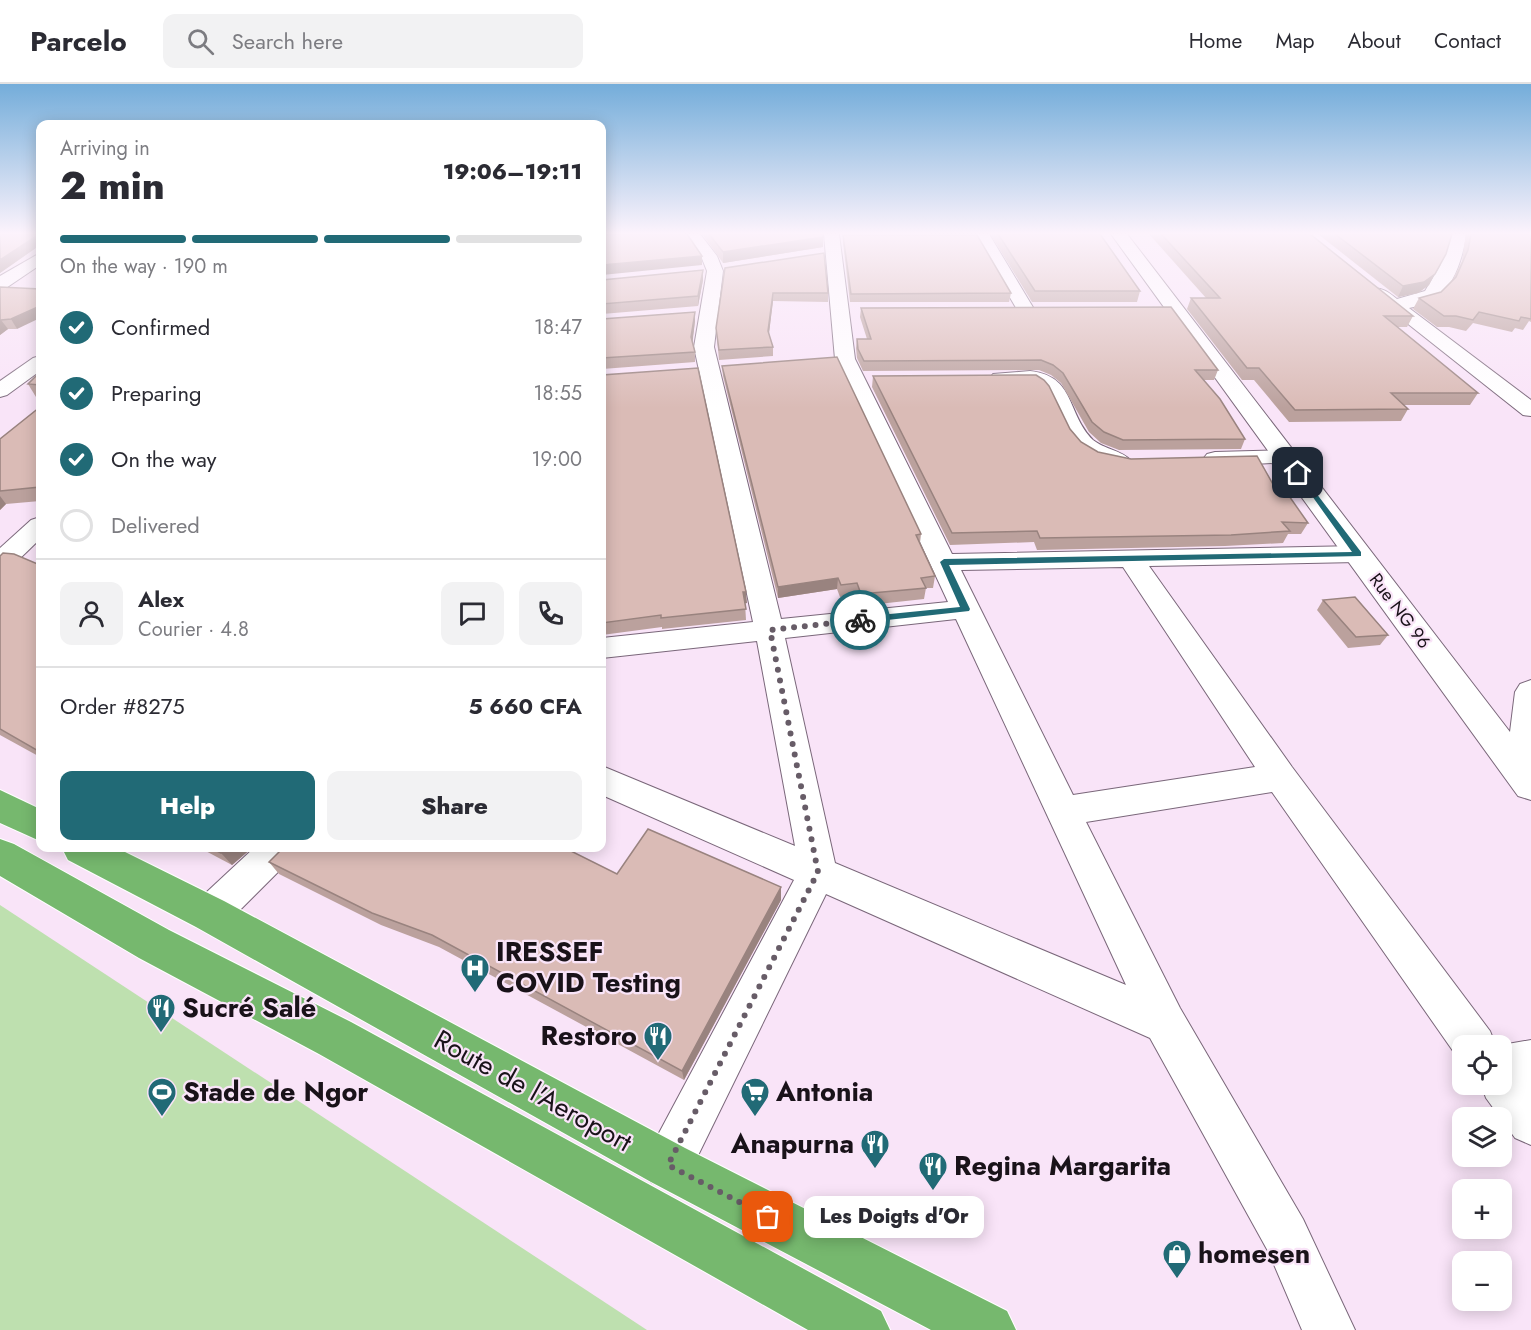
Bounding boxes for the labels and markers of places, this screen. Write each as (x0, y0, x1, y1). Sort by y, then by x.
pin (1272, 447, 1323, 498)
place label: IRESSEF COVID Testing (496, 932, 681, 1002)
hospital icon: IRESSEF COVID Testing (459, 952, 491, 994)
place label: Sucré Salé (182, 988, 316, 1027)
restaurant icon: Sucré Salé (145, 992, 177, 1034)
place label: Restoro (541, 1016, 637, 1055)
restaurant icon: Restoro (642, 1020, 674, 1062)
place label: Stade de Ngor (183, 1072, 368, 1111)
place label: Antonia (775, 1072, 873, 1111)
sports icon: Stade de Ngor (146, 1076, 178, 1118)
supermarket icon: Antonia (739, 1076, 771, 1118)
place label: Anapurna (730, 1124, 854, 1163)
restaurant icon: Anapurna (859, 1128, 891, 1170)
place label: Regina Margarita (954, 1146, 1171, 1185)
restaurant icon: Regina Margarita (917, 1150, 949, 1192)
pin (742, 1191, 793, 1242)
callout: Les Doigts d'Or (804, 1196, 984, 1238)
place label: homesen (1198, 1234, 1310, 1273)
shop icon: homesen (1161, 1238, 1193, 1280)

